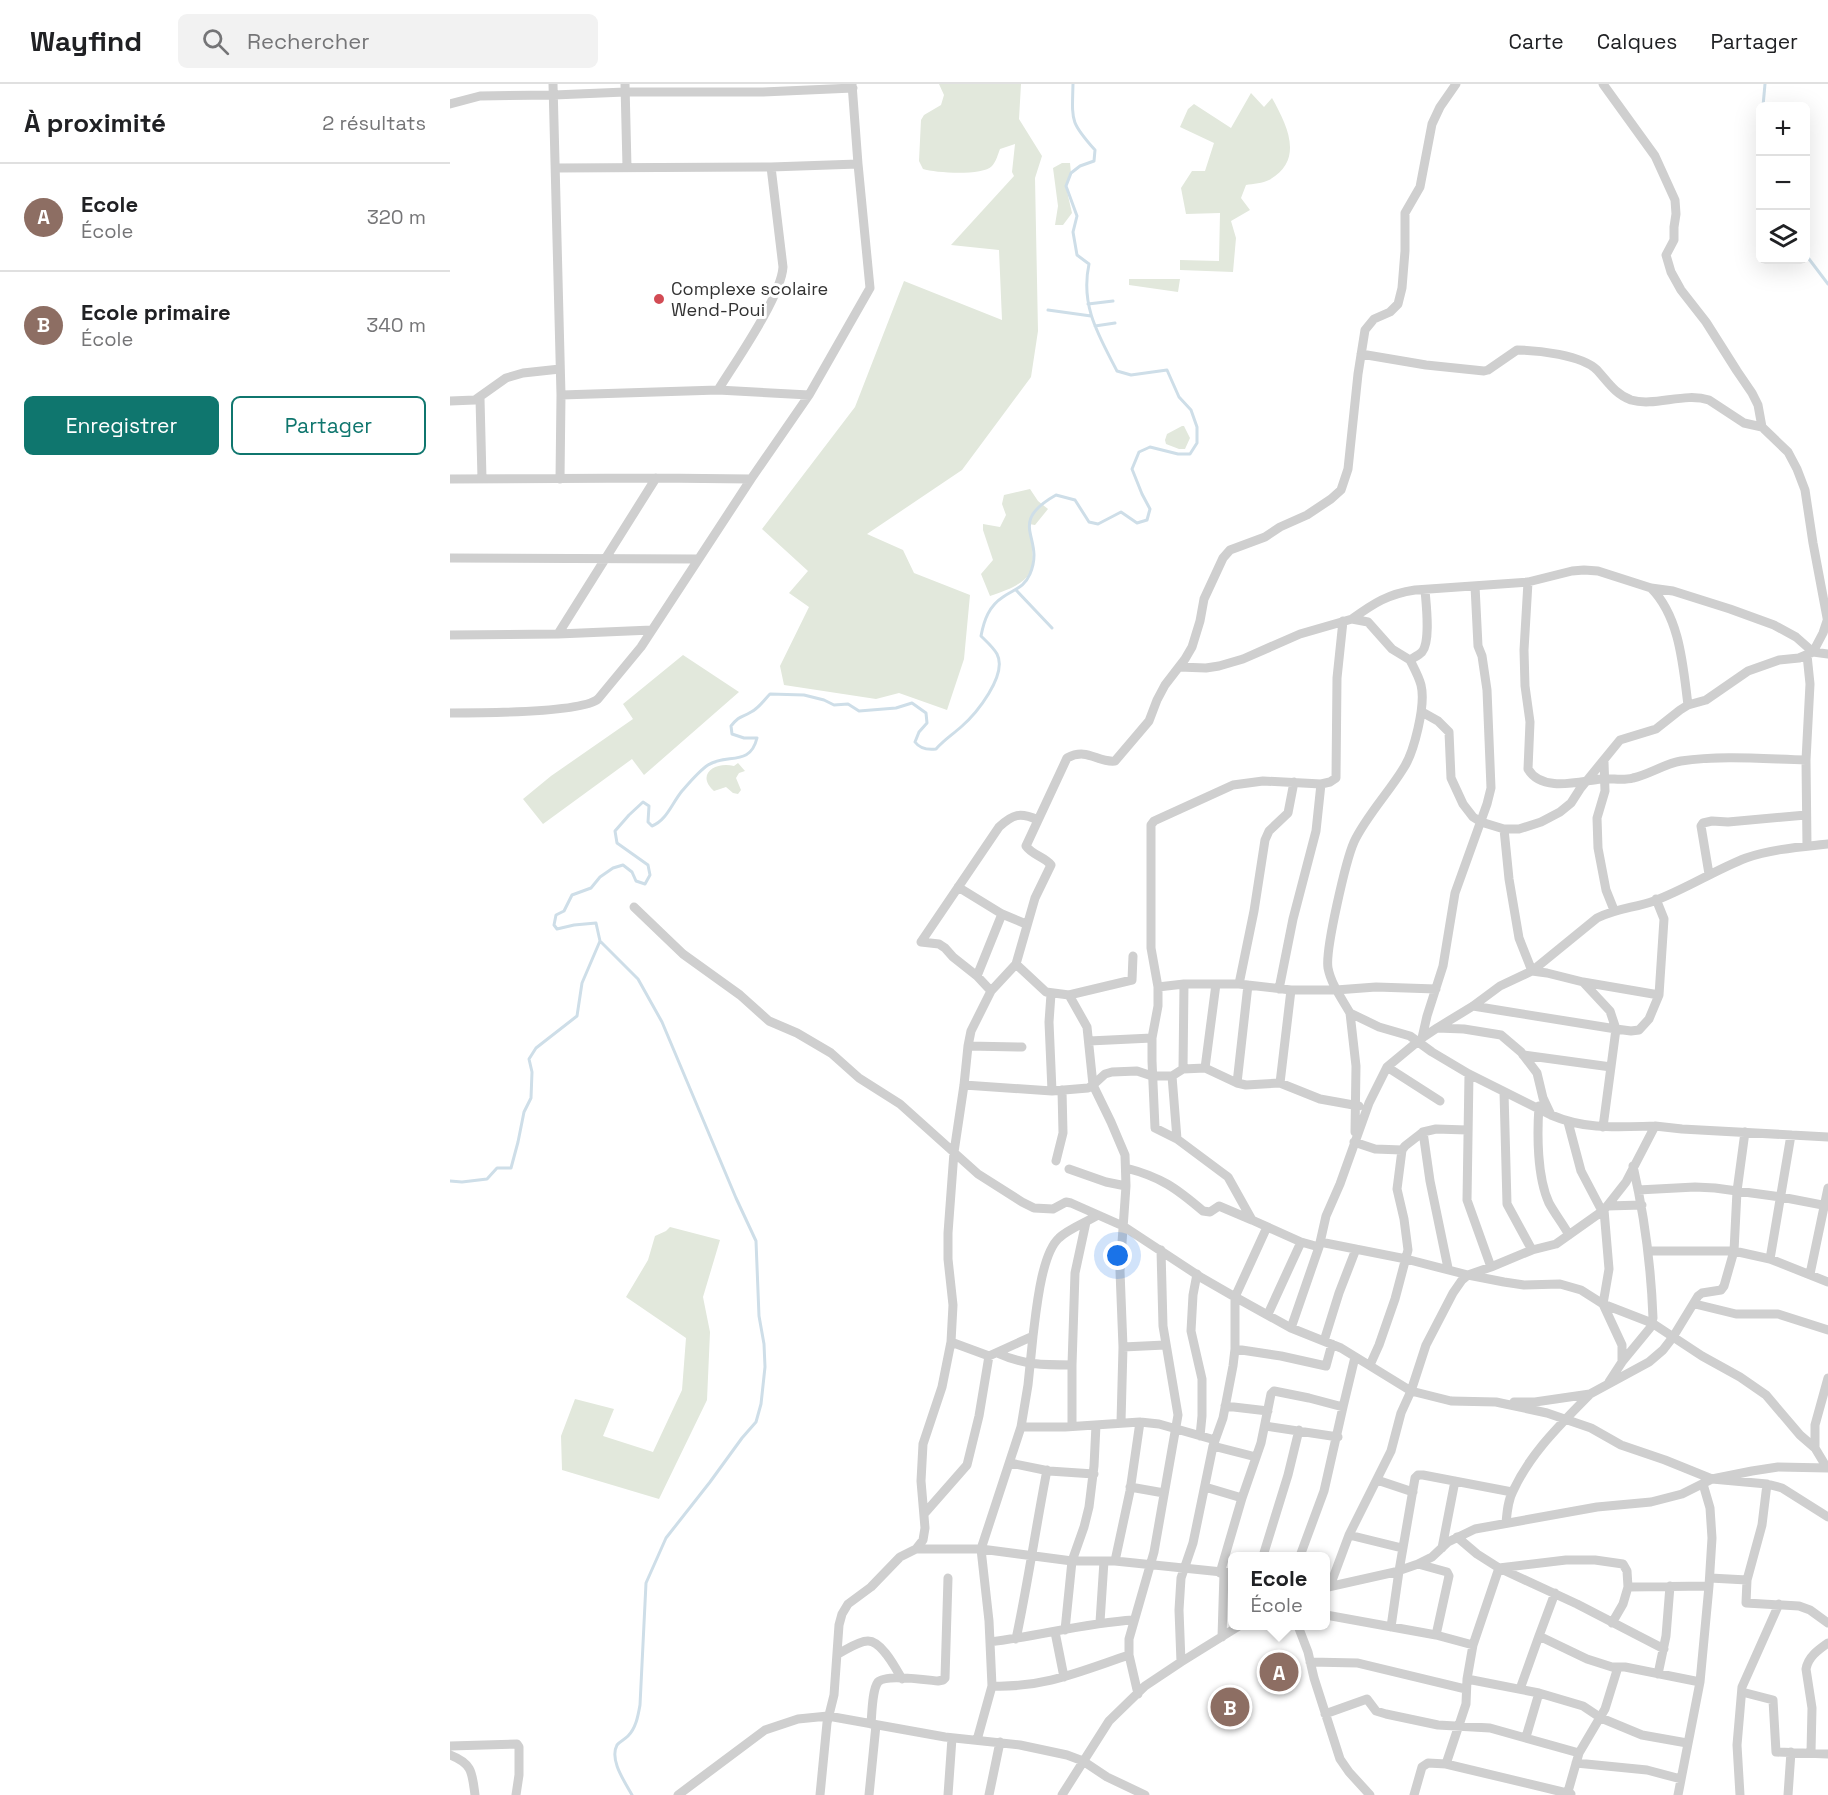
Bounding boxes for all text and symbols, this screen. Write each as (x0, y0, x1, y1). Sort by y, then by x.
search box (178, 14, 598, 68)
text: Wayfind (30, 23, 142, 59)
icon: search (199, 25, 232, 58)
text: Rechercher (247, 27, 369, 55)
text: Carte (1509, 28, 1564, 55)
text: Calques (1597, 28, 1677, 55)
text: Partager (1710, 28, 1798, 55)
map controls (1756, 102, 1810, 264)
button: + (1756, 102, 1810, 156)
text: À proximité (24, 106, 166, 140)
text: 2 résultats (322, 110, 426, 136)
button: − (1756, 156, 1810, 210)
text: Ecole (81, 190, 138, 218)
text: A (37, 204, 50, 230)
text: 320 m (367, 204, 426, 230)
button: layers (1756, 210, 1810, 264)
text: École (81, 218, 133, 244)
place label: Complexe scolaire Wend-Poui (671, 277, 828, 321)
marker: Complexe scolaire Wend-Poui (652, 292, 666, 306)
text: Ecole primaire (81, 298, 231, 326)
text: B (37, 312, 50, 338)
text: 340 m (366, 312, 426, 338)
text: École (81, 326, 133, 352)
button: Enregistrer (24, 396, 219, 455)
button: Partager (231, 396, 426, 455)
your location (1103, 1241, 1132, 1270)
popup (1228, 1552, 1330, 1630)
text: Ecole (1250, 1564, 1308, 1592)
text: École (1250, 1592, 1303, 1618)
pin: A (1260, 1650, 1298, 1694)
pin: B (1210, 1684, 1250, 1730)

